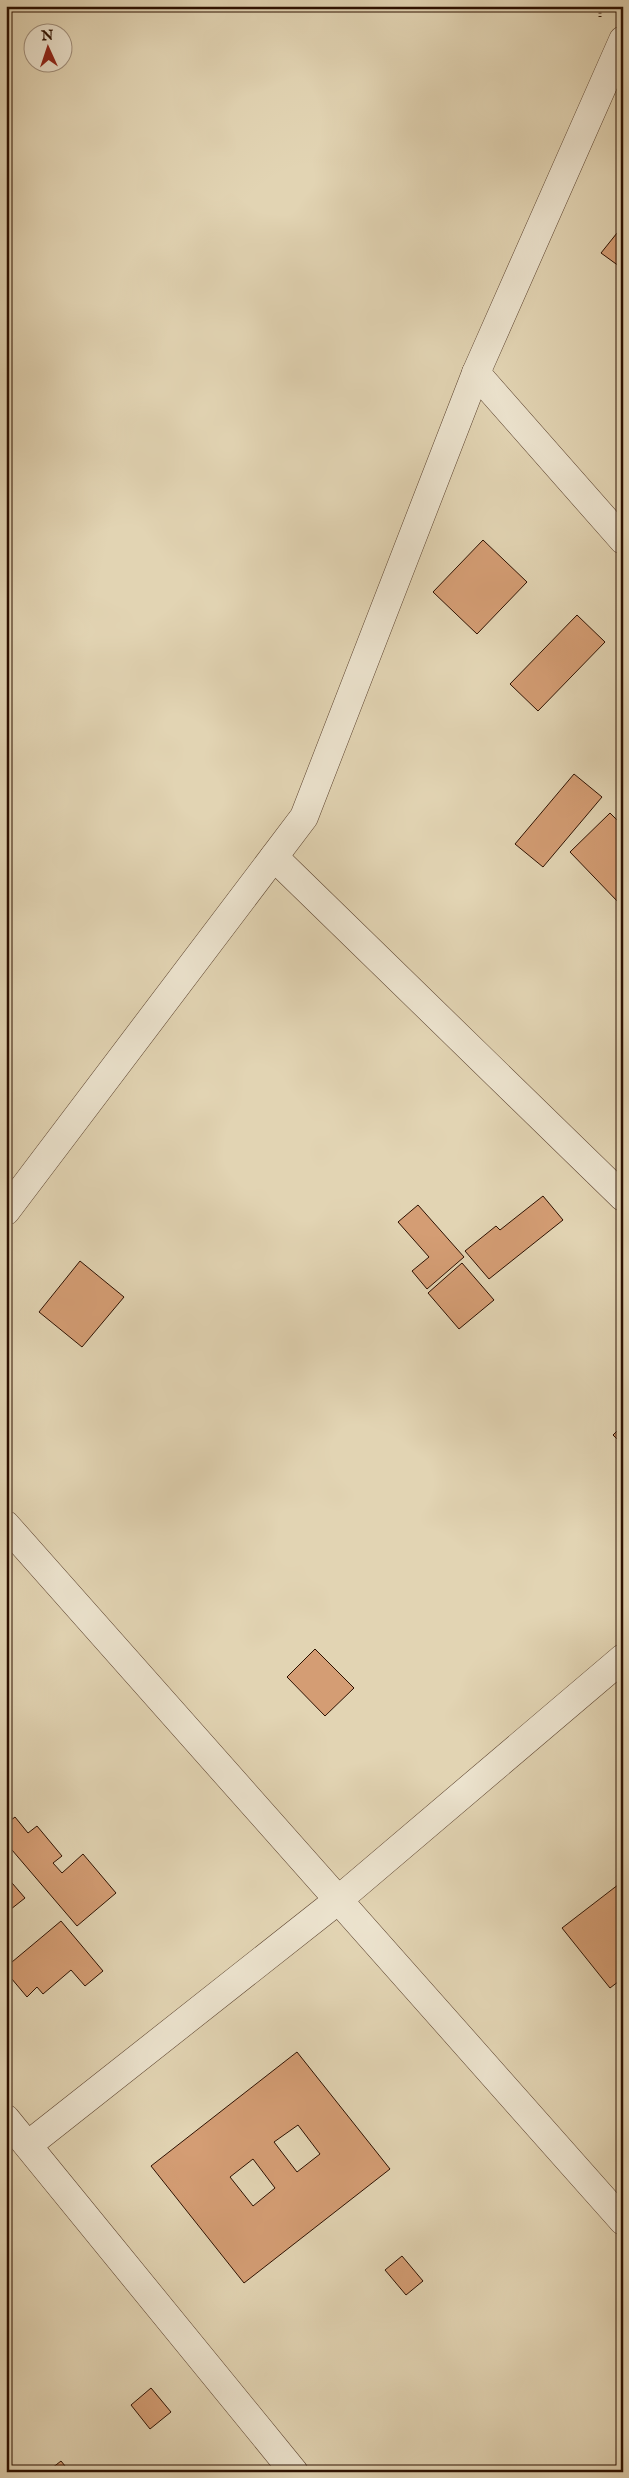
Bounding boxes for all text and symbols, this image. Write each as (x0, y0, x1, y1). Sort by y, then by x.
north arrow (22, 22, 72, 72)
text: N (40, 27, 54, 45)

